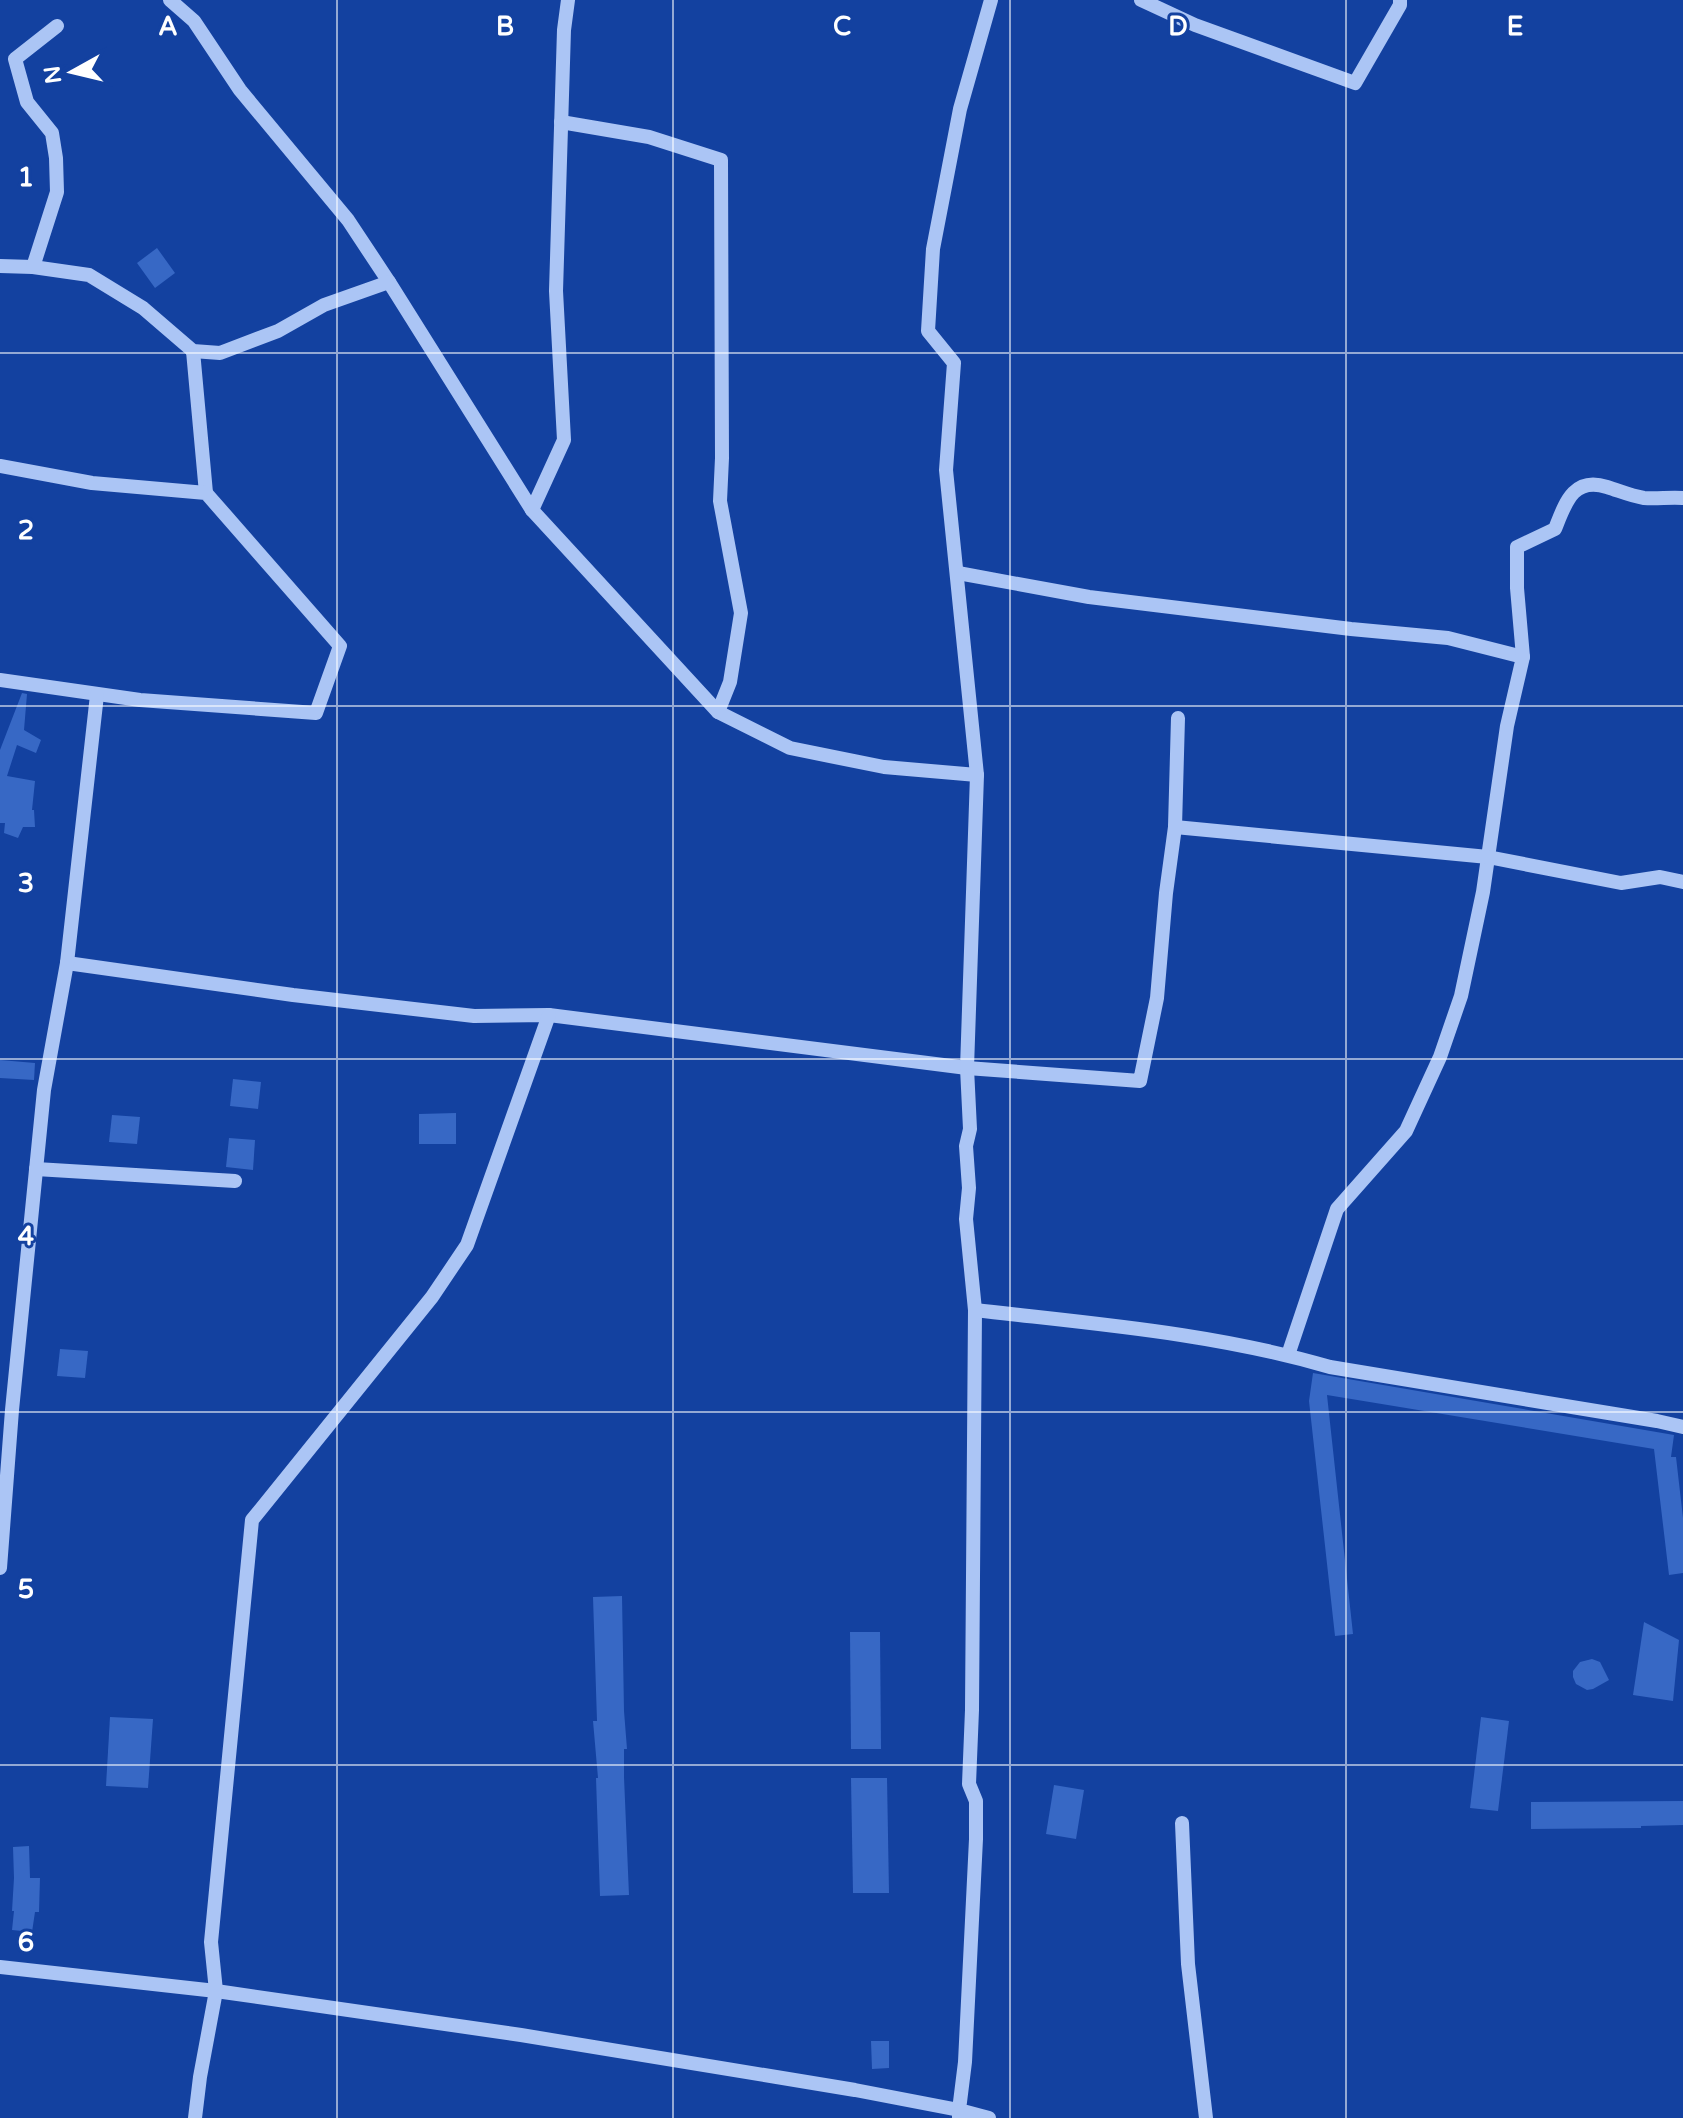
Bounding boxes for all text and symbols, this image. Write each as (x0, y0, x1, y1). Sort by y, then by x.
text: A (158, 11, 178, 42)
text: B (496, 11, 514, 42)
text: C (833, 11, 851, 42)
text: D (1168, 11, 1188, 42)
text: E (1507, 11, 1523, 42)
north arrow (32, 32, 112, 112)
text: N (39, 64, 67, 85)
text: 1 (18, 162, 34, 193)
text: 2 (18, 515, 34, 546)
text: 3 (18, 868, 34, 899)
text: 4 (18, 1221, 34, 1252)
text: 5 (18, 1574, 34, 1605)
text: 6 (18, 1927, 34, 1958)

